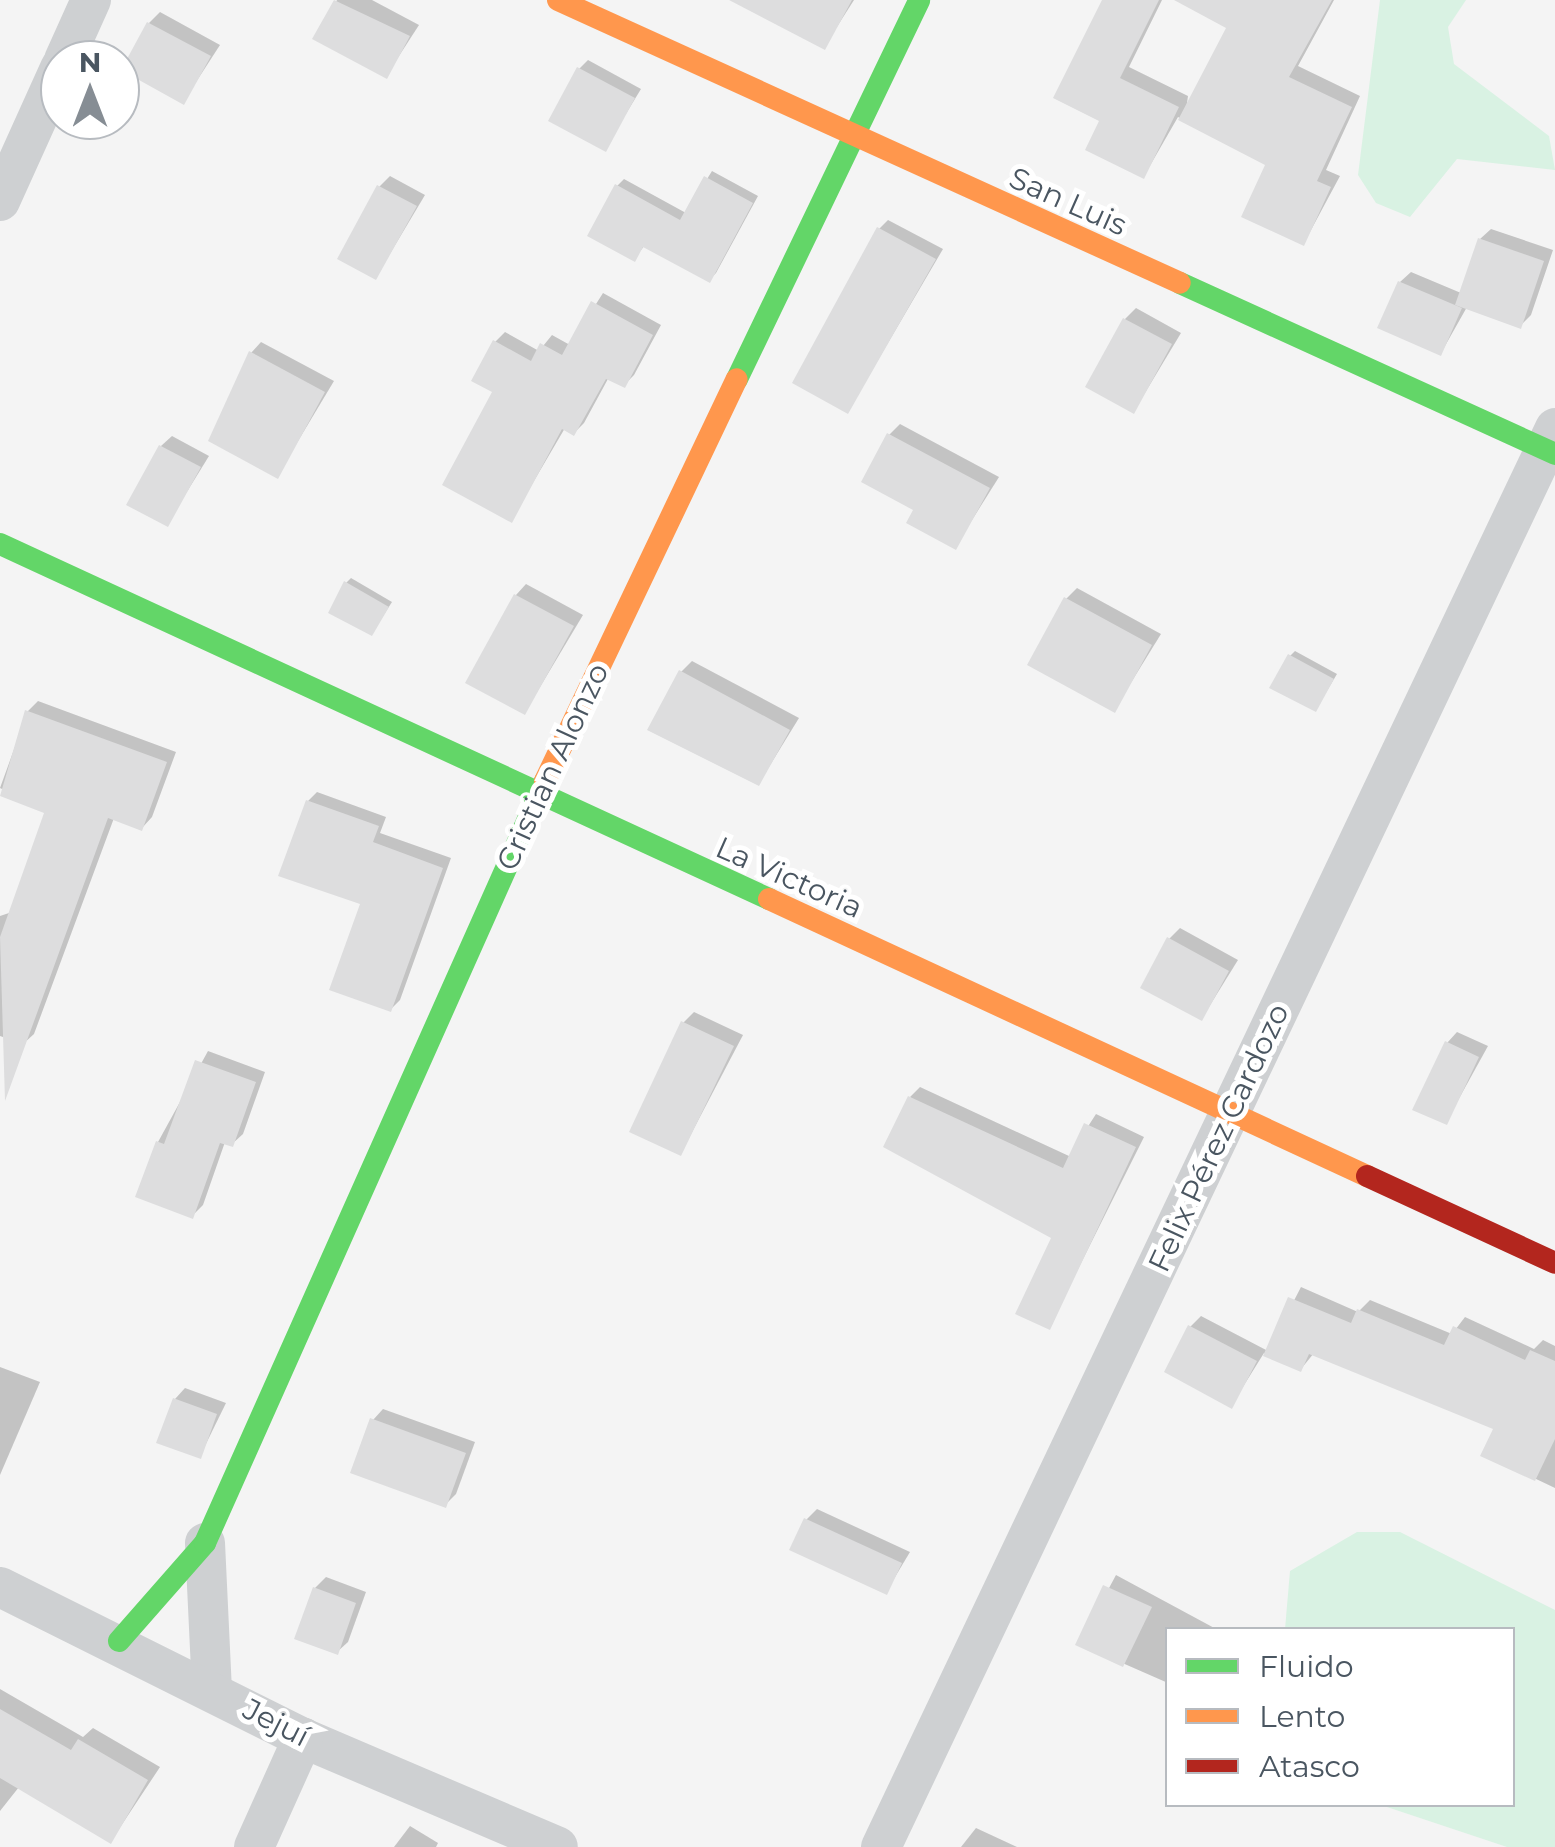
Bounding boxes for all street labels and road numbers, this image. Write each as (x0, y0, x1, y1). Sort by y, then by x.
street label: San Luis (1004, 160, 1132, 244)
street label: Cristian Alonzo (489, 658, 617, 876)
street label: La Victoria (710, 830, 868, 926)
street label: Felix Pérez Cardozo (1141, 998, 1297, 1278)
street label: Jejuí (237, 1691, 315, 1755)

